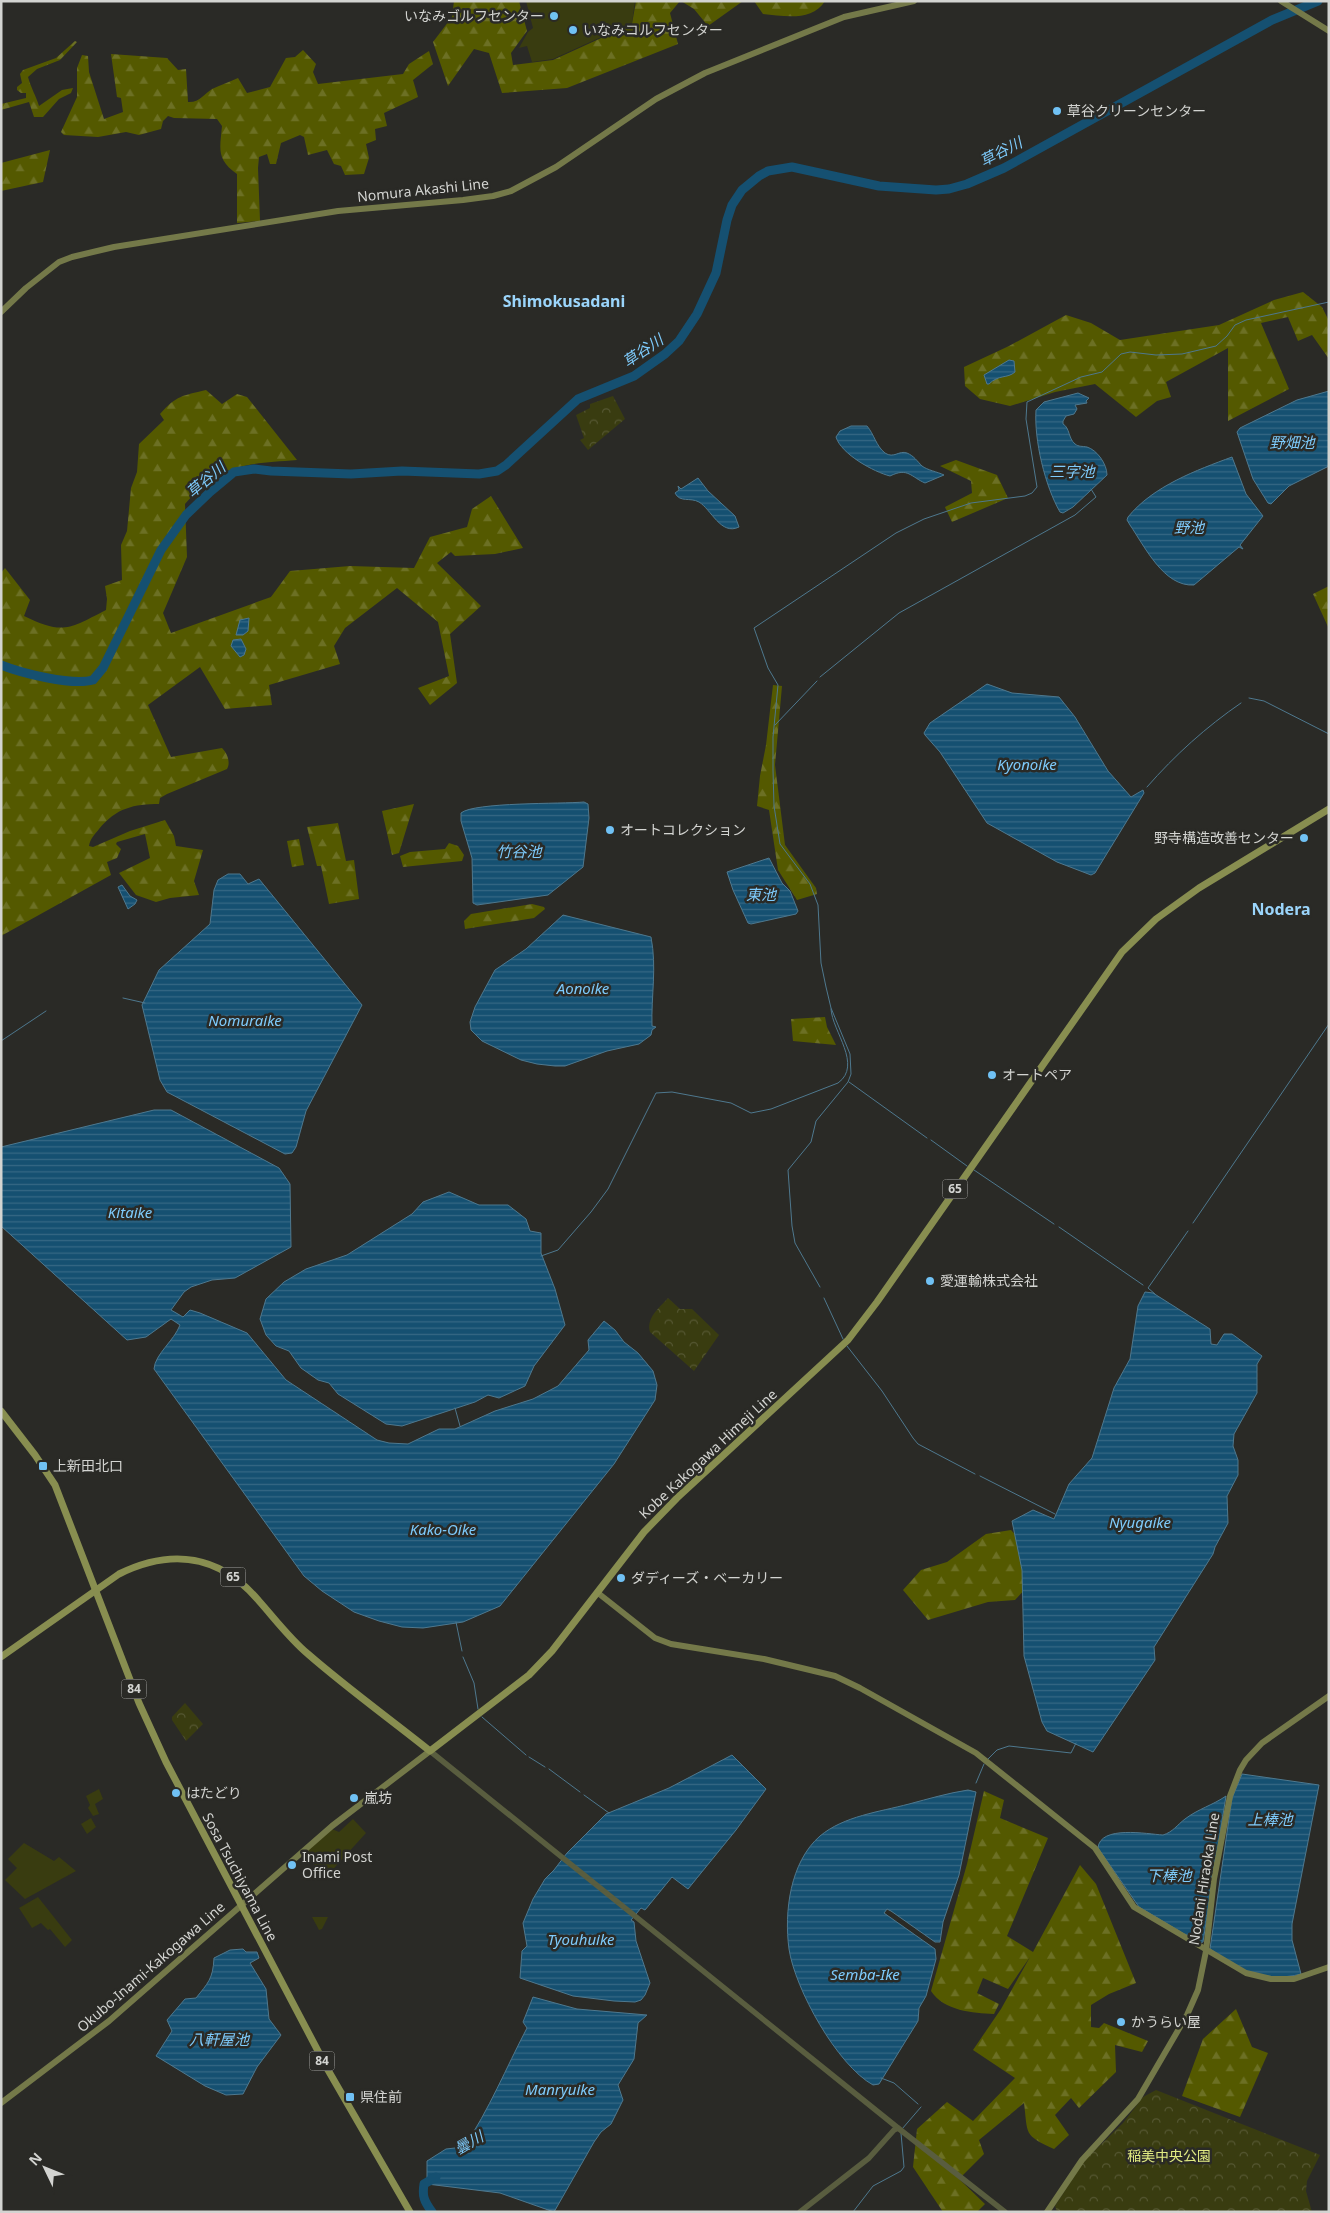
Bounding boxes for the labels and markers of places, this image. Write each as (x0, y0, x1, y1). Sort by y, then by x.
place label: いなみゴルフセンター (404, 6, 544, 25)
marker: いなみゴルフセンター (548, 10, 560, 22)
place label: いなみコルフセンター (583, 20, 723, 39)
marker: いなみコルフセンター (567, 24, 579, 36)
place label: 草谷クリーンセンター (1067, 101, 1206, 120)
marker: 草谷クリーンセンター (1051, 105, 1063, 117)
place label: オートコレクション (620, 820, 746, 839)
marker: オートコレクション (604, 824, 616, 836)
place label: 野寺構造改善センター (1154, 828, 1294, 847)
marker: 野寺構造改善センター (1298, 832, 1310, 844)
place label: オートペア (1002, 1065, 1072, 1084)
marker: オートペア (986, 1069, 998, 1081)
place label: 愛運輸株式会社 (940, 1271, 1038, 1290)
marker: 愛運輸株式会社 (924, 1275, 936, 1287)
place label: 上新田北口 (53, 1456, 123, 1475)
marker: 上新田北口 (37, 1460, 49, 1472)
place label: ダディーズ・ベーカリー (631, 1568, 783, 1587)
marker: ダディーズ・ベーカリー (615, 1572, 627, 1584)
place label: はたどり (186, 1783, 242, 1802)
marker: はたどり (170, 1787, 182, 1799)
place label: 嵐坊 (364, 1788, 392, 1807)
marker: 嵐坊 (348, 1792, 360, 1804)
place label: Inami Post Office (302, 1847, 372, 1882)
marker: Inami Post Office (286, 1859, 298, 1871)
place label: かうらい屋 (1131, 2012, 1201, 2031)
marker: かうらい屋 (1115, 2016, 1127, 2028)
place label: 県住前 (360, 2087, 402, 2106)
marker: 県住前 (344, 2091, 356, 2103)

